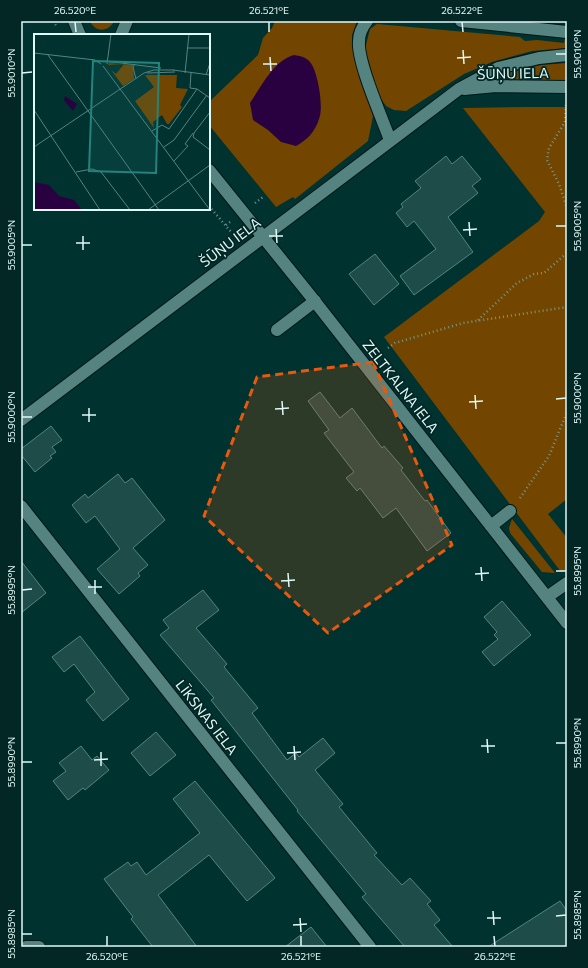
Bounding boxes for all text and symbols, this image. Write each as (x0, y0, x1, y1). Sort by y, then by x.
text: 26.520°E (54, 4, 96, 16)
text: 26.521°E (249, 4, 289, 16)
text: 26.522°E (441, 4, 483, 16)
text: 55.9010°N (571, 29, 583, 79)
inset map (34, 34, 210, 210)
text: 55.9010°N (5, 48, 17, 98)
street label: ŠŪŅU IELA (477, 64, 549, 83)
text: 55.9005°N (571, 201, 583, 251)
street label: ŠŪŅU IELA (196, 213, 265, 271)
text: 55.9005°N (5, 220, 17, 270)
street label: ZELTKALNA IELA (359, 336, 443, 436)
text: 55.9000°N (571, 372, 583, 424)
text: 55.9000°N (5, 391, 17, 443)
text: 55.8995°N (571, 546, 583, 596)
text: 55.8995°N (5, 565, 17, 615)
street label: LĪKSNAS IELA (172, 676, 242, 758)
text: 55.8990°N (571, 718, 583, 768)
text: 55.8990°N (5, 737, 17, 787)
text: 55.8985°N (571, 890, 583, 940)
text: 55.8985°N (5, 909, 17, 959)
text: 26.520°E (86, 950, 128, 962)
text: 26.521°E (281, 950, 321, 962)
text: 26.522°E (474, 950, 516, 962)

